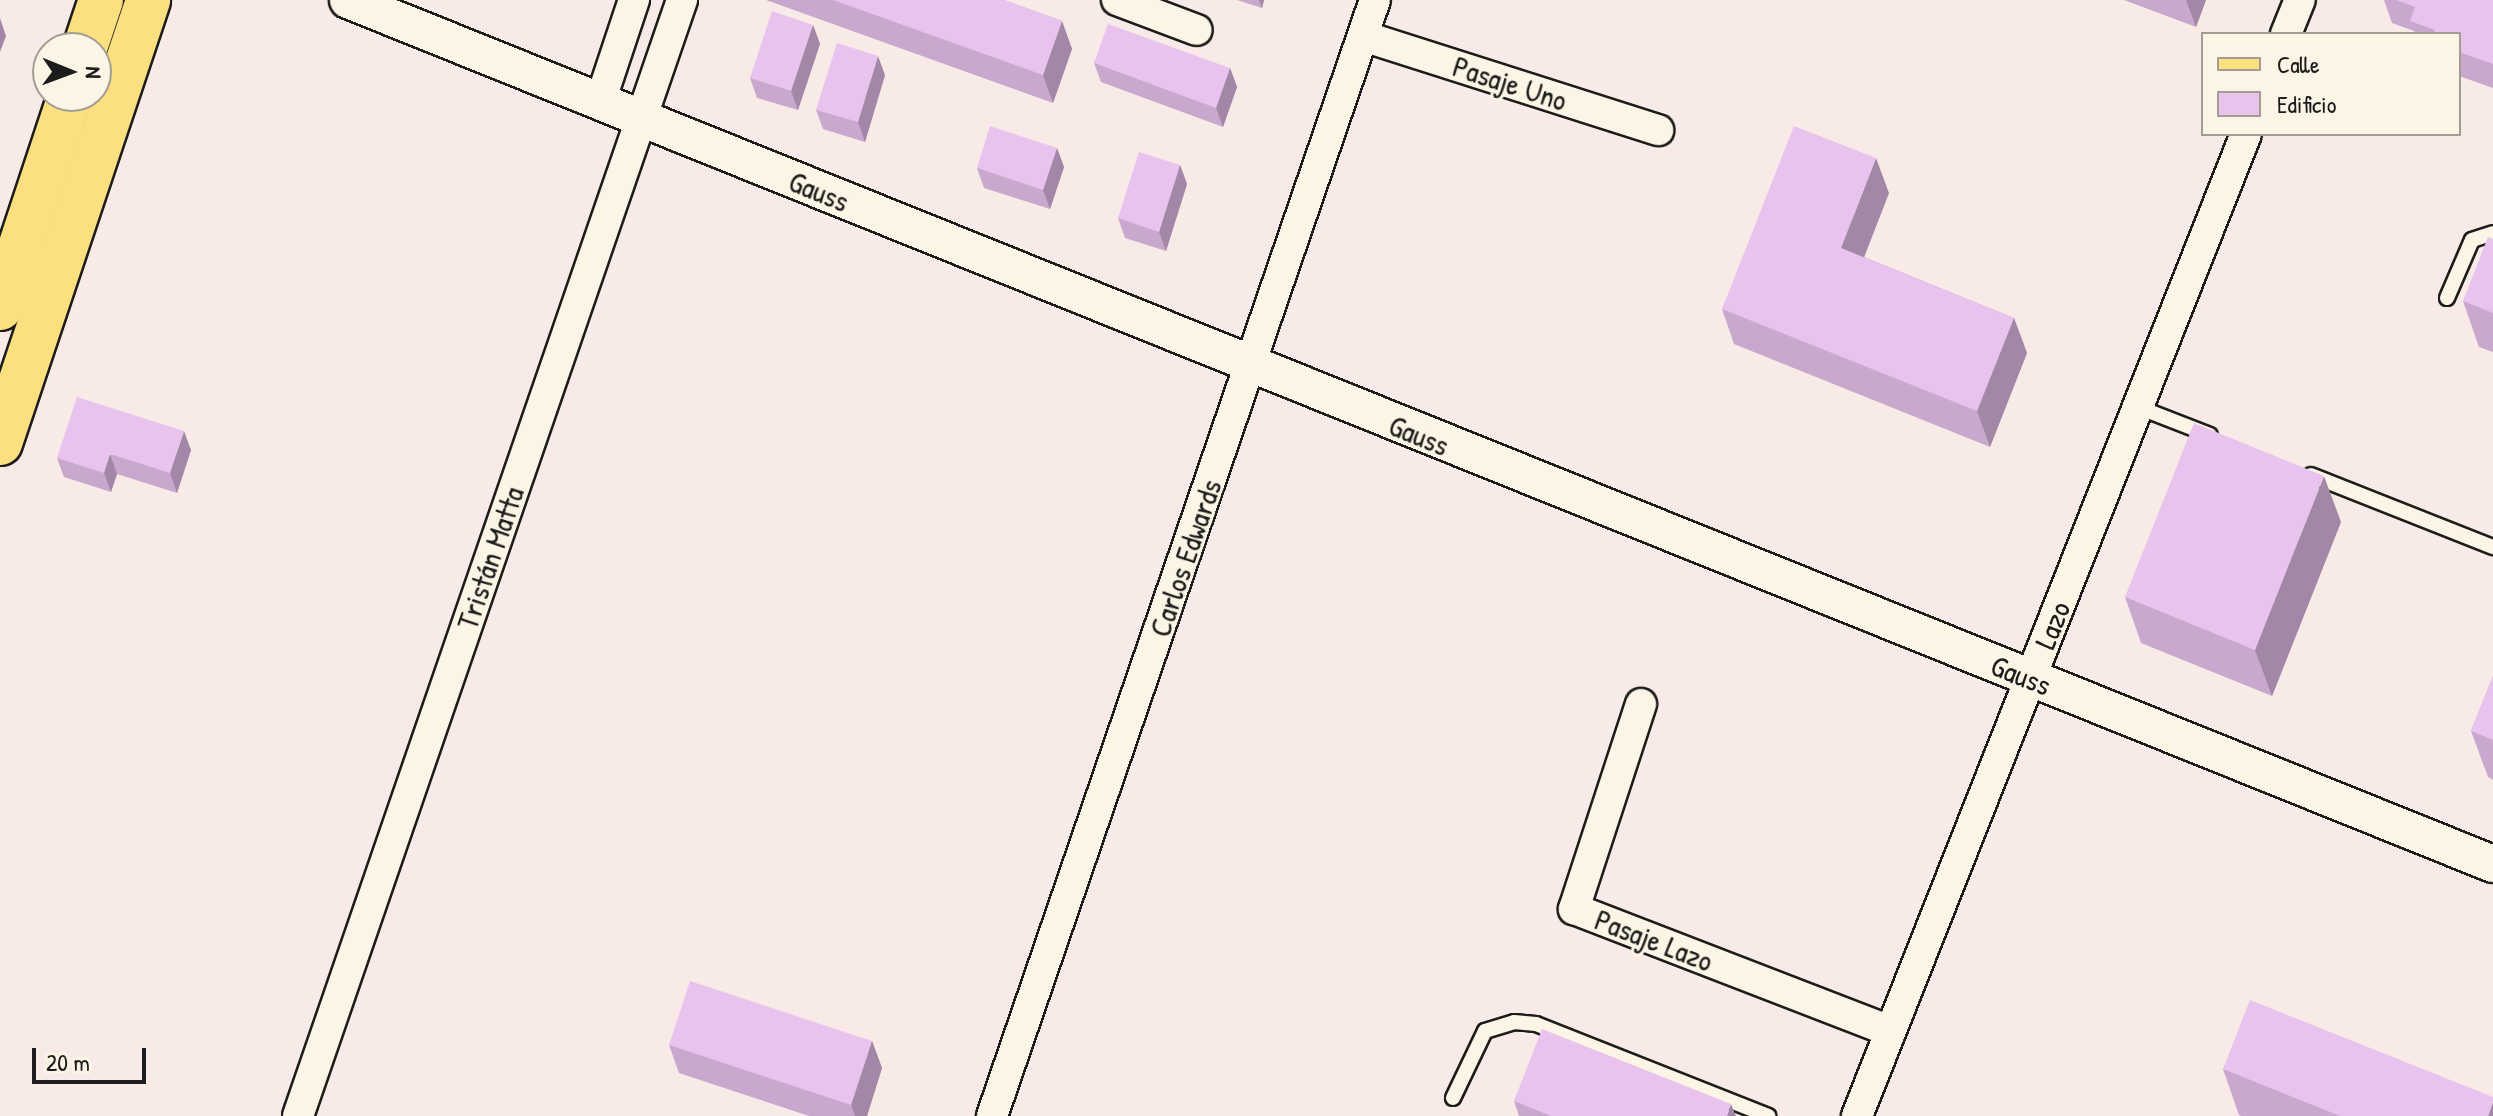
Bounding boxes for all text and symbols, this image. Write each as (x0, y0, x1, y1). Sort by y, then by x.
north arrow (32, 32, 112, 112)
legend (2201, 32, 2461, 136)
street label: Pasaje Uno (1449, 48, 1571, 118)
text: Calle (2277, 48, 2319, 80)
text: N (79, 66, 109, 79)
text: Edificio (2277, 88, 2336, 120)
street label: Gauss (784, 163, 854, 219)
street label: Gauss (1384, 407, 1454, 463)
street label: Carlos Edwards (1141, 475, 1229, 641)
street label: Tristán Matta (449, 482, 531, 634)
street label: Lazo (2026, 596, 2078, 654)
street label: Gauss (1986, 647, 2056, 703)
street label: Pasaje Lazo (1590, 901, 1718, 979)
scale bar (36, 1032, 150, 1082)
text: 20 m (46, 1046, 90, 1078)

